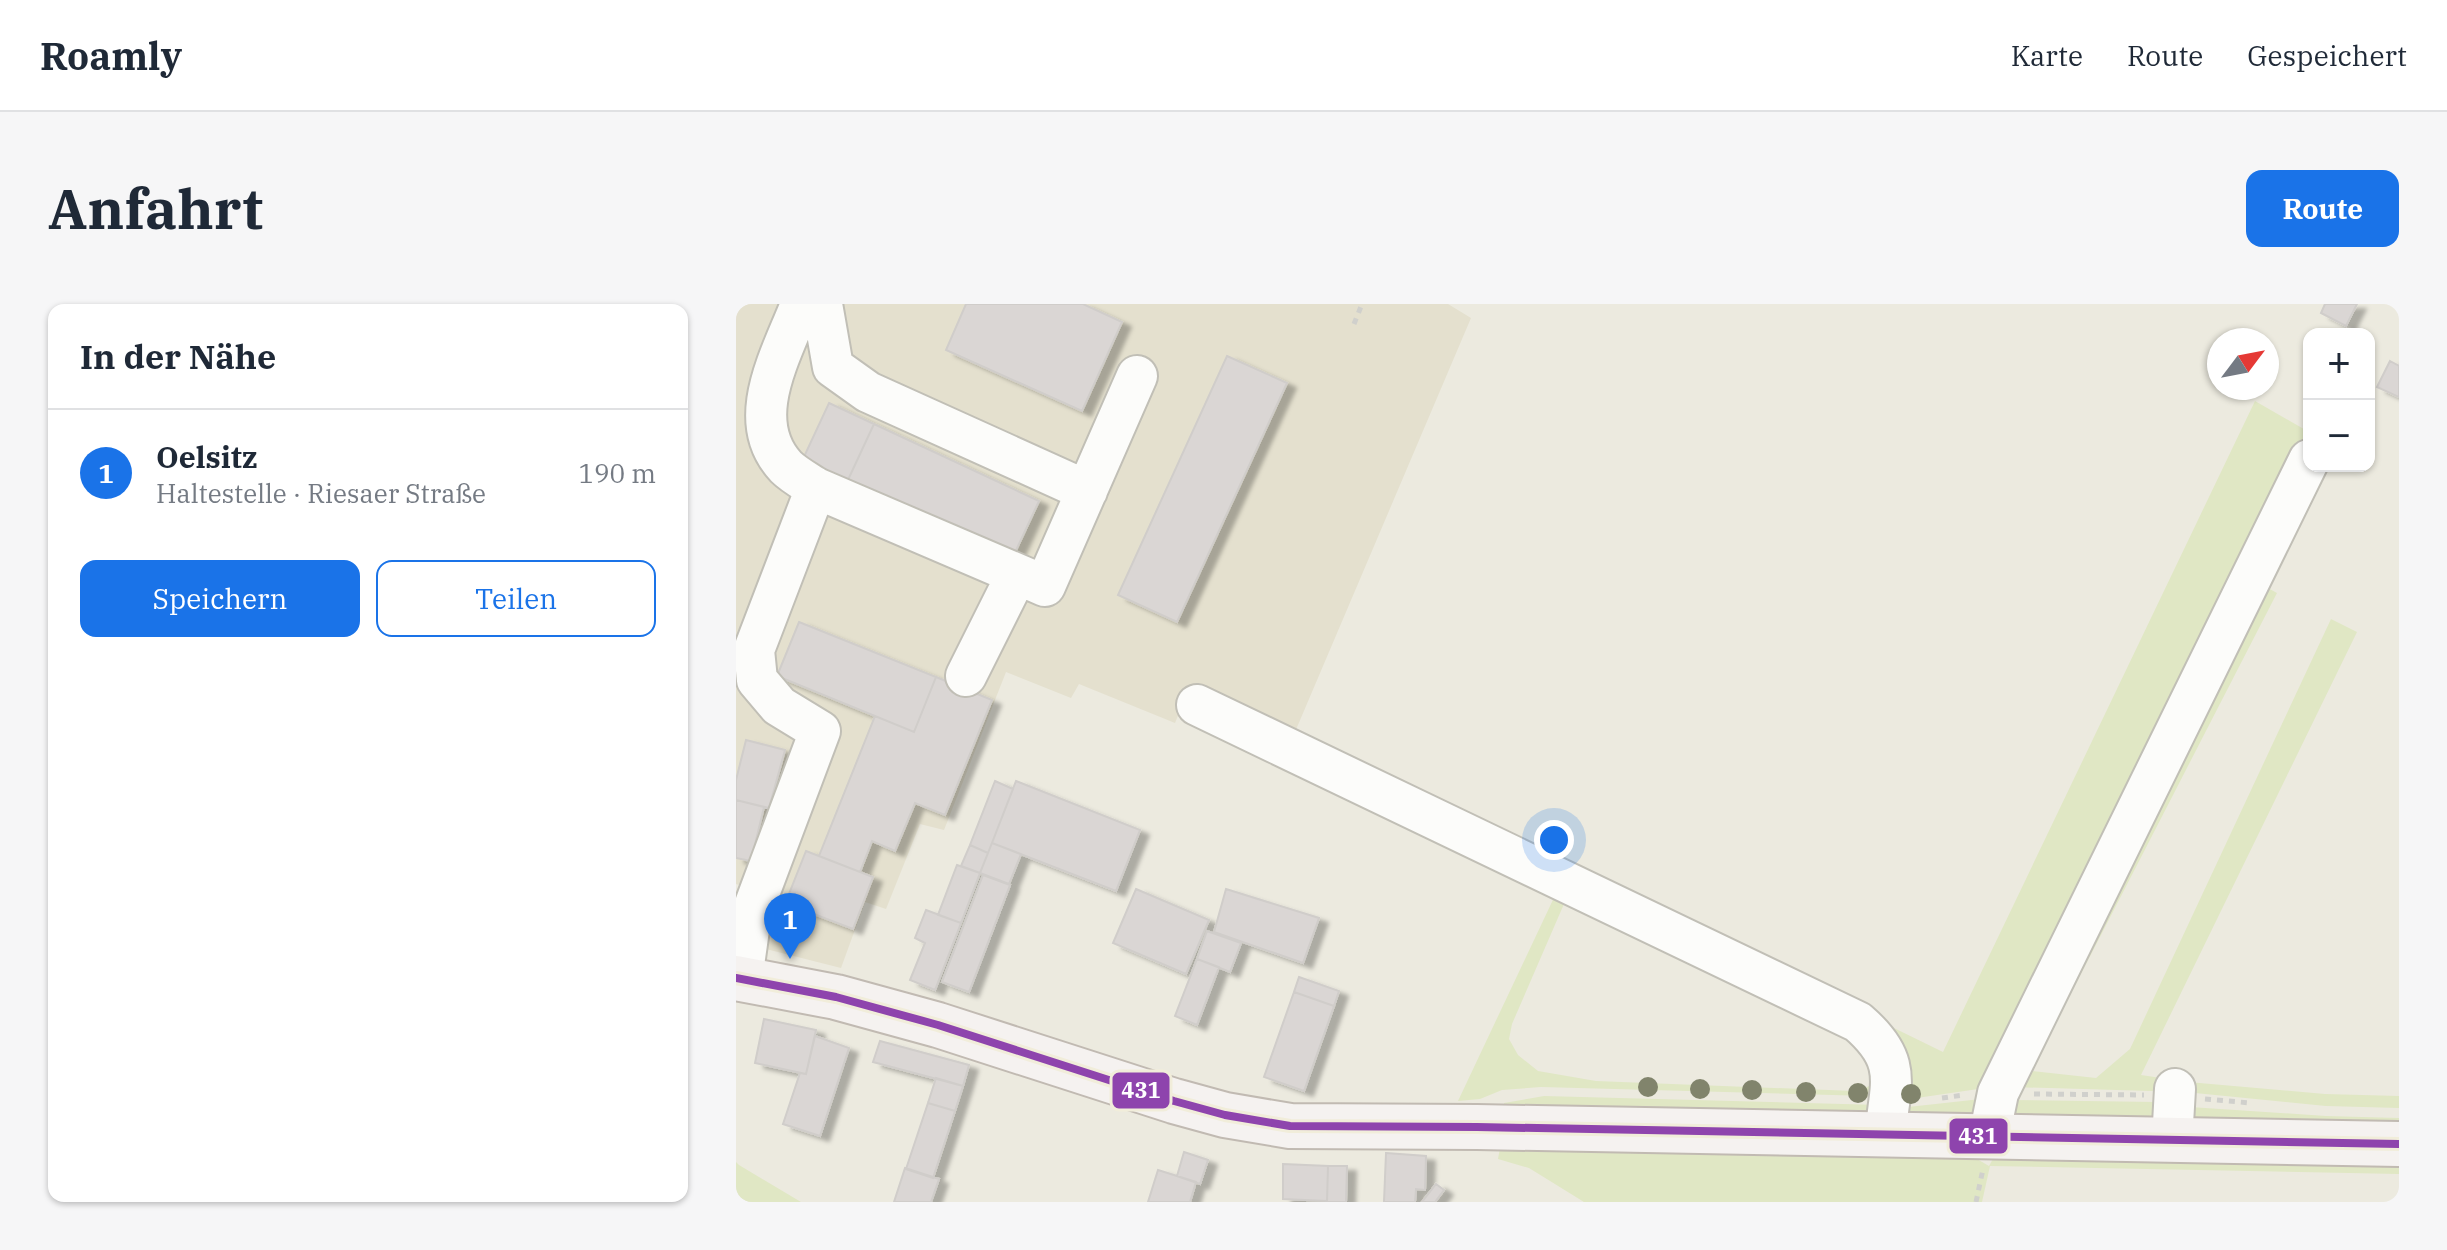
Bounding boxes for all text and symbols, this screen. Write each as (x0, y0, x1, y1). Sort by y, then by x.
text: Roamly (40, 31, 182, 80)
text: Karte (2011, 37, 2083, 74)
text: Route (2127, 37, 2203, 74)
text: Gespeichert (2247, 37, 2407, 74)
button: Route (2246, 170, 2399, 247)
text: Anfahrt (48, 172, 263, 244)
north arrow (2207, 328, 2279, 400)
map controls (2303, 328, 2375, 472)
button: + (2303, 328, 2375, 400)
text: In der Nähe (80, 334, 276, 378)
button: − (2303, 400, 2375, 472)
text: Oelsitz (156, 437, 257, 476)
text: 1 (98, 456, 114, 490)
text: 190 m (578, 456, 656, 490)
text: Haltestelle · Riesaer Straße (156, 476, 486, 510)
button: Speichern (80, 560, 360, 637)
button: Teilen (376, 560, 656, 637)
your location (1534, 820, 1574, 860)
pin: 1 (764, 893, 816, 959)
line badge: 431 (1111, 1071, 1171, 1110)
text: 431 (1121, 1075, 1161, 1104)
line badge: 431 (1948, 1117, 2009, 1155)
text: 431 (1958, 1121, 1998, 1150)

